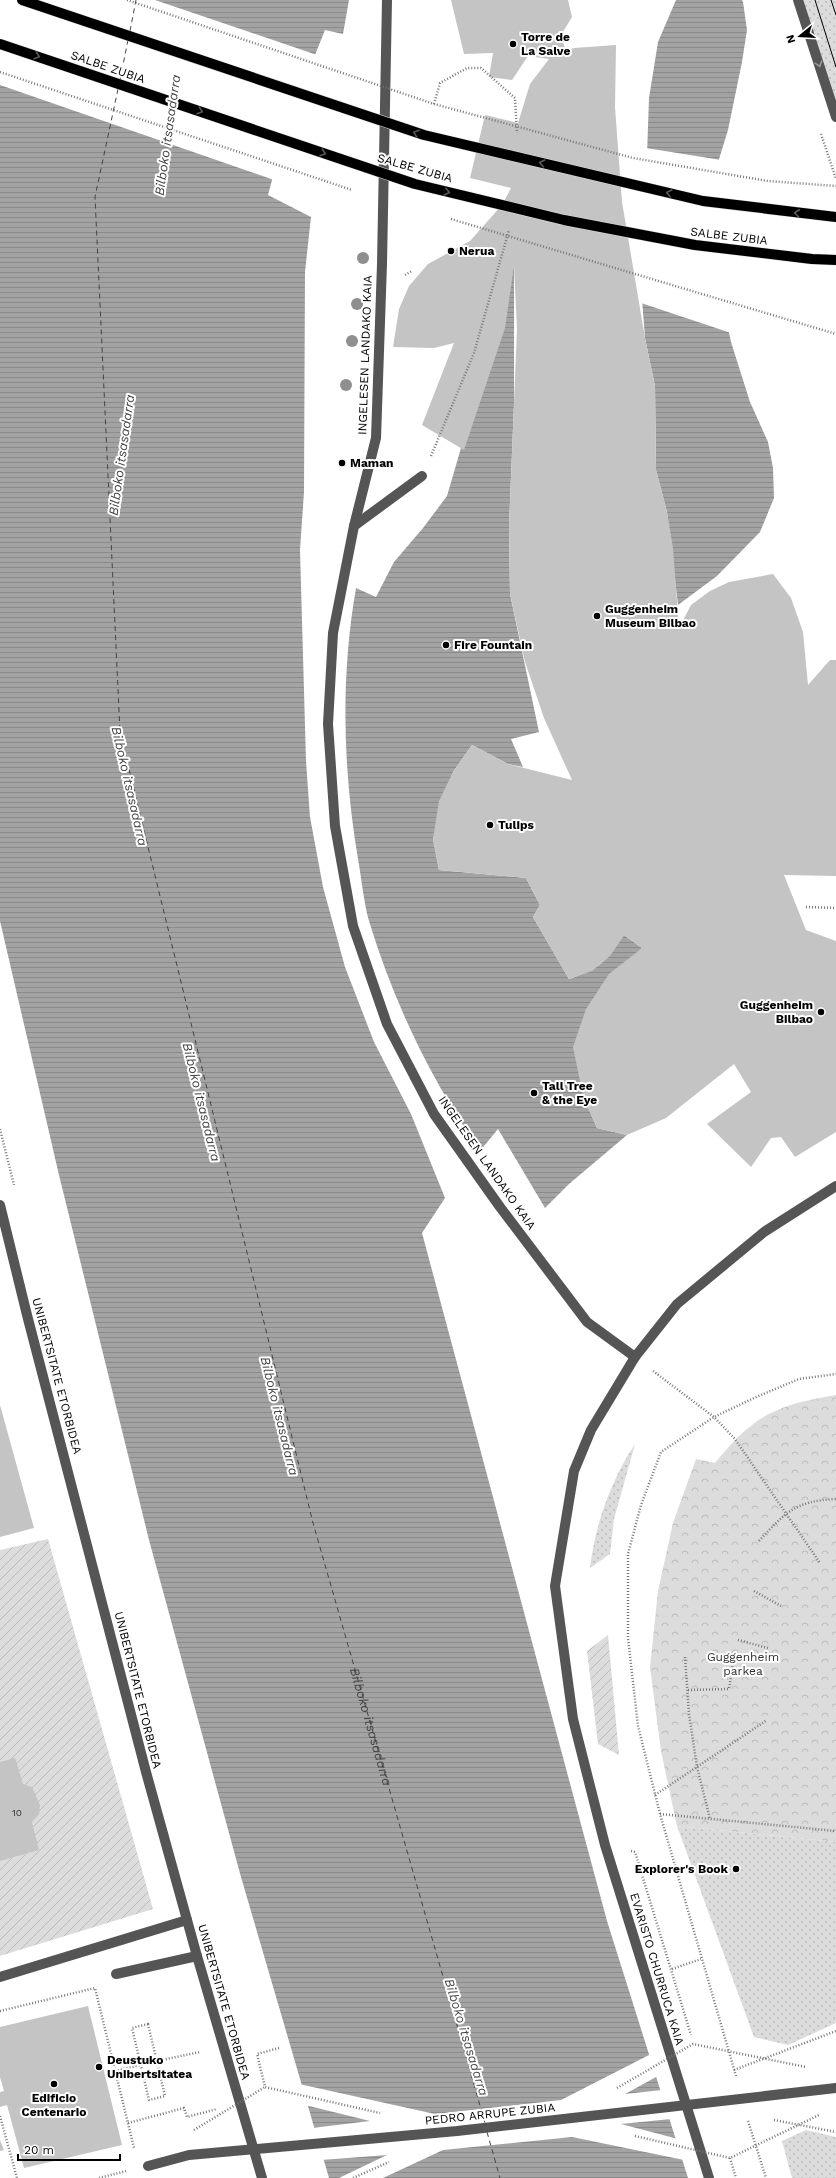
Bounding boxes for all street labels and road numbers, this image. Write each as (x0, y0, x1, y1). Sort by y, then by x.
street label: SALBE ZUBIA (69, 48, 147, 86)
street label: SALBE ZUBIA (376, 151, 454, 185)
street label: SALBE ZUBIA (690, 224, 768, 248)
street label: INGELESEN LANDAKO KAIA (355, 275, 375, 435)
street label: INGELESEN LANDAKO KAIA (435, 1094, 539, 1233)
street label: UNIBERTSITATE ETORBIDEA (29, 1296, 85, 1456)
street label: UNIBERTSITATE ETORBIDEA (112, 1610, 164, 1770)
street label: EVARISTO CHURRUCA KAIA (627, 1891, 687, 2047)
street label: UNIBERTSITATE ETORBIDEA (195, 1922, 253, 2082)
street label: PEDRO ARRUPE ZUBIA (424, 2100, 556, 2128)

